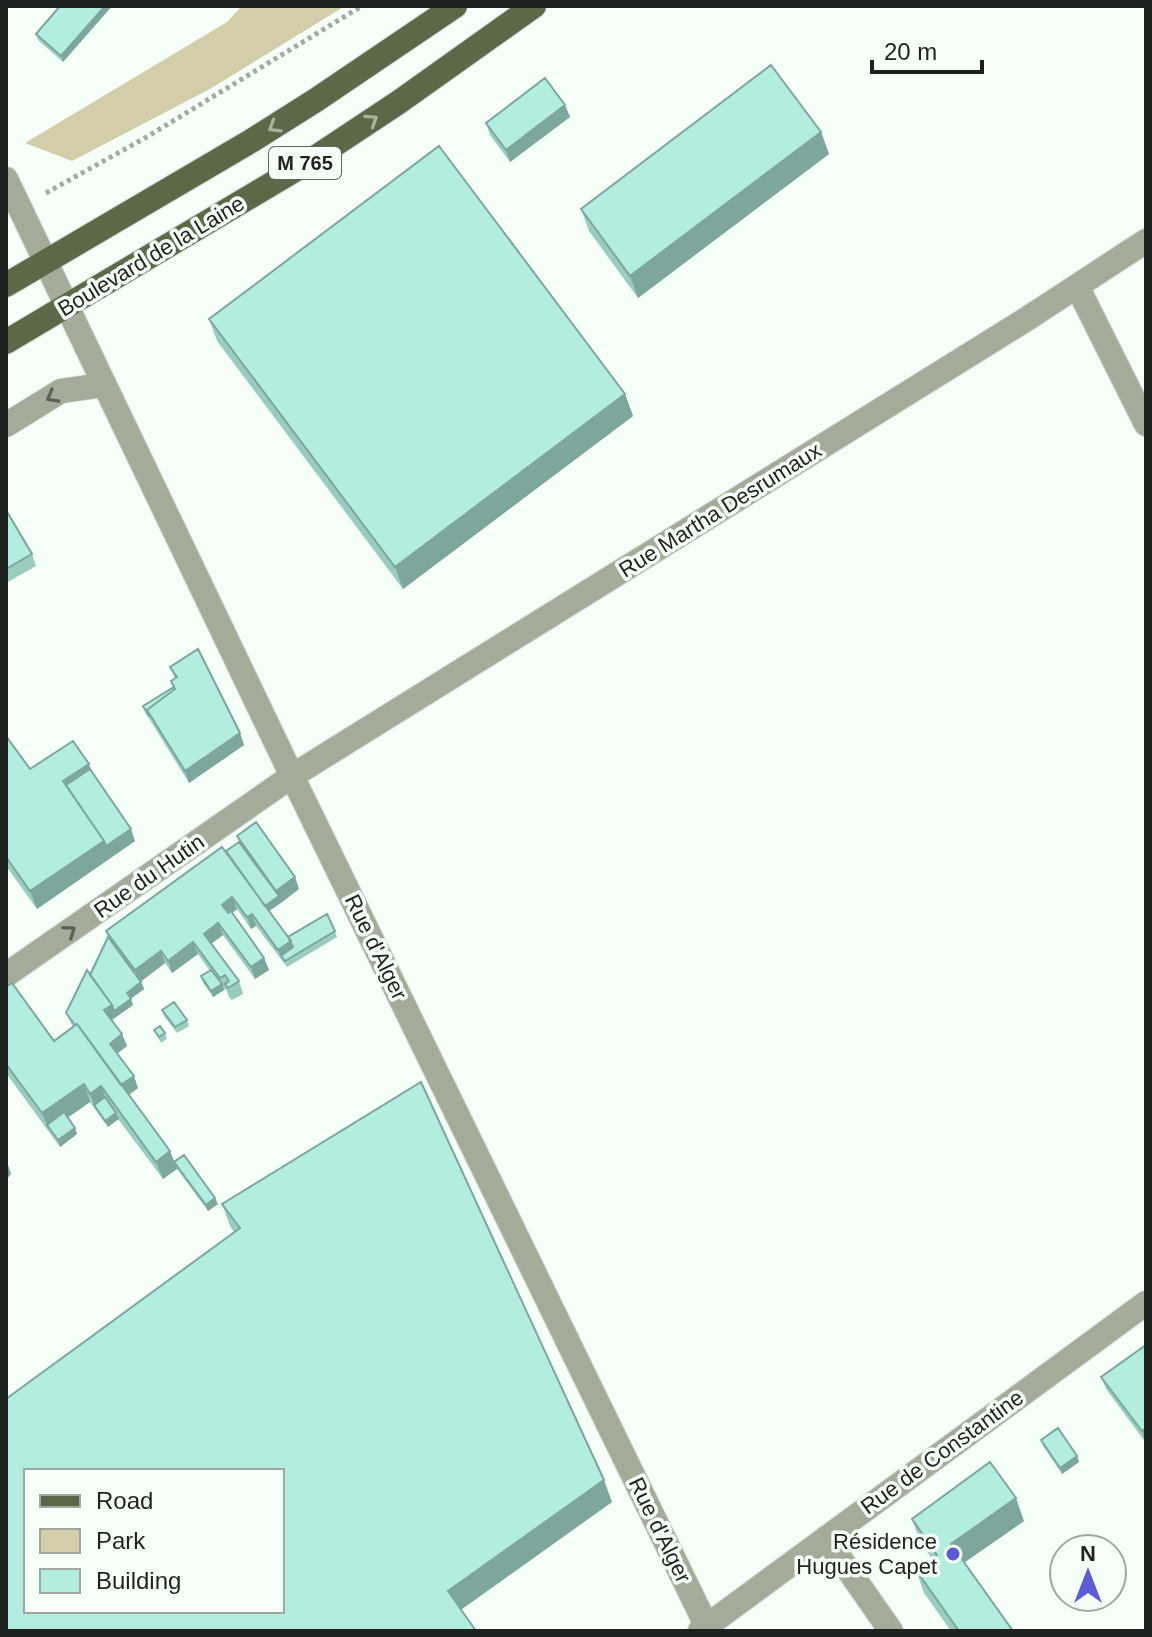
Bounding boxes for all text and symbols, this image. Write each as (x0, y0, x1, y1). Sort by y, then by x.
scale bar (872, 24, 982, 74)
text: 20 m (884, 38, 937, 65)
one-way arrow (364, 114, 378, 129)
one-way arrow (268, 117, 283, 132)
road number: M 765 (269, 147, 341, 179)
street label: Boulevard de la Laine (53, 190, 249, 322)
one-way arrow (46, 388, 60, 403)
street label: Rue Martha Desrumaux (614, 438, 826, 582)
street label: Rue du Hutin (89, 829, 209, 923)
street label: Rue d'Alger (340, 890, 412, 1004)
one-way arrow (62, 926, 76, 941)
street label: Rue de Constantine (856, 1385, 1028, 1519)
legend (24, 1469, 284, 1613)
street label: Rue d'Alger (624, 1473, 696, 1587)
text: Road (96, 1487, 153, 1514)
text: Park (96, 1527, 146, 1554)
place label: Résidence Hugues Capet (796, 1529, 937, 1579)
north arrow (1048, 1533, 1128, 1613)
text: N (1080, 1541, 1096, 1566)
marker: Résidence Hugues Capet (944, 1545, 962, 1563)
text: Building (96, 1567, 181, 1594)

